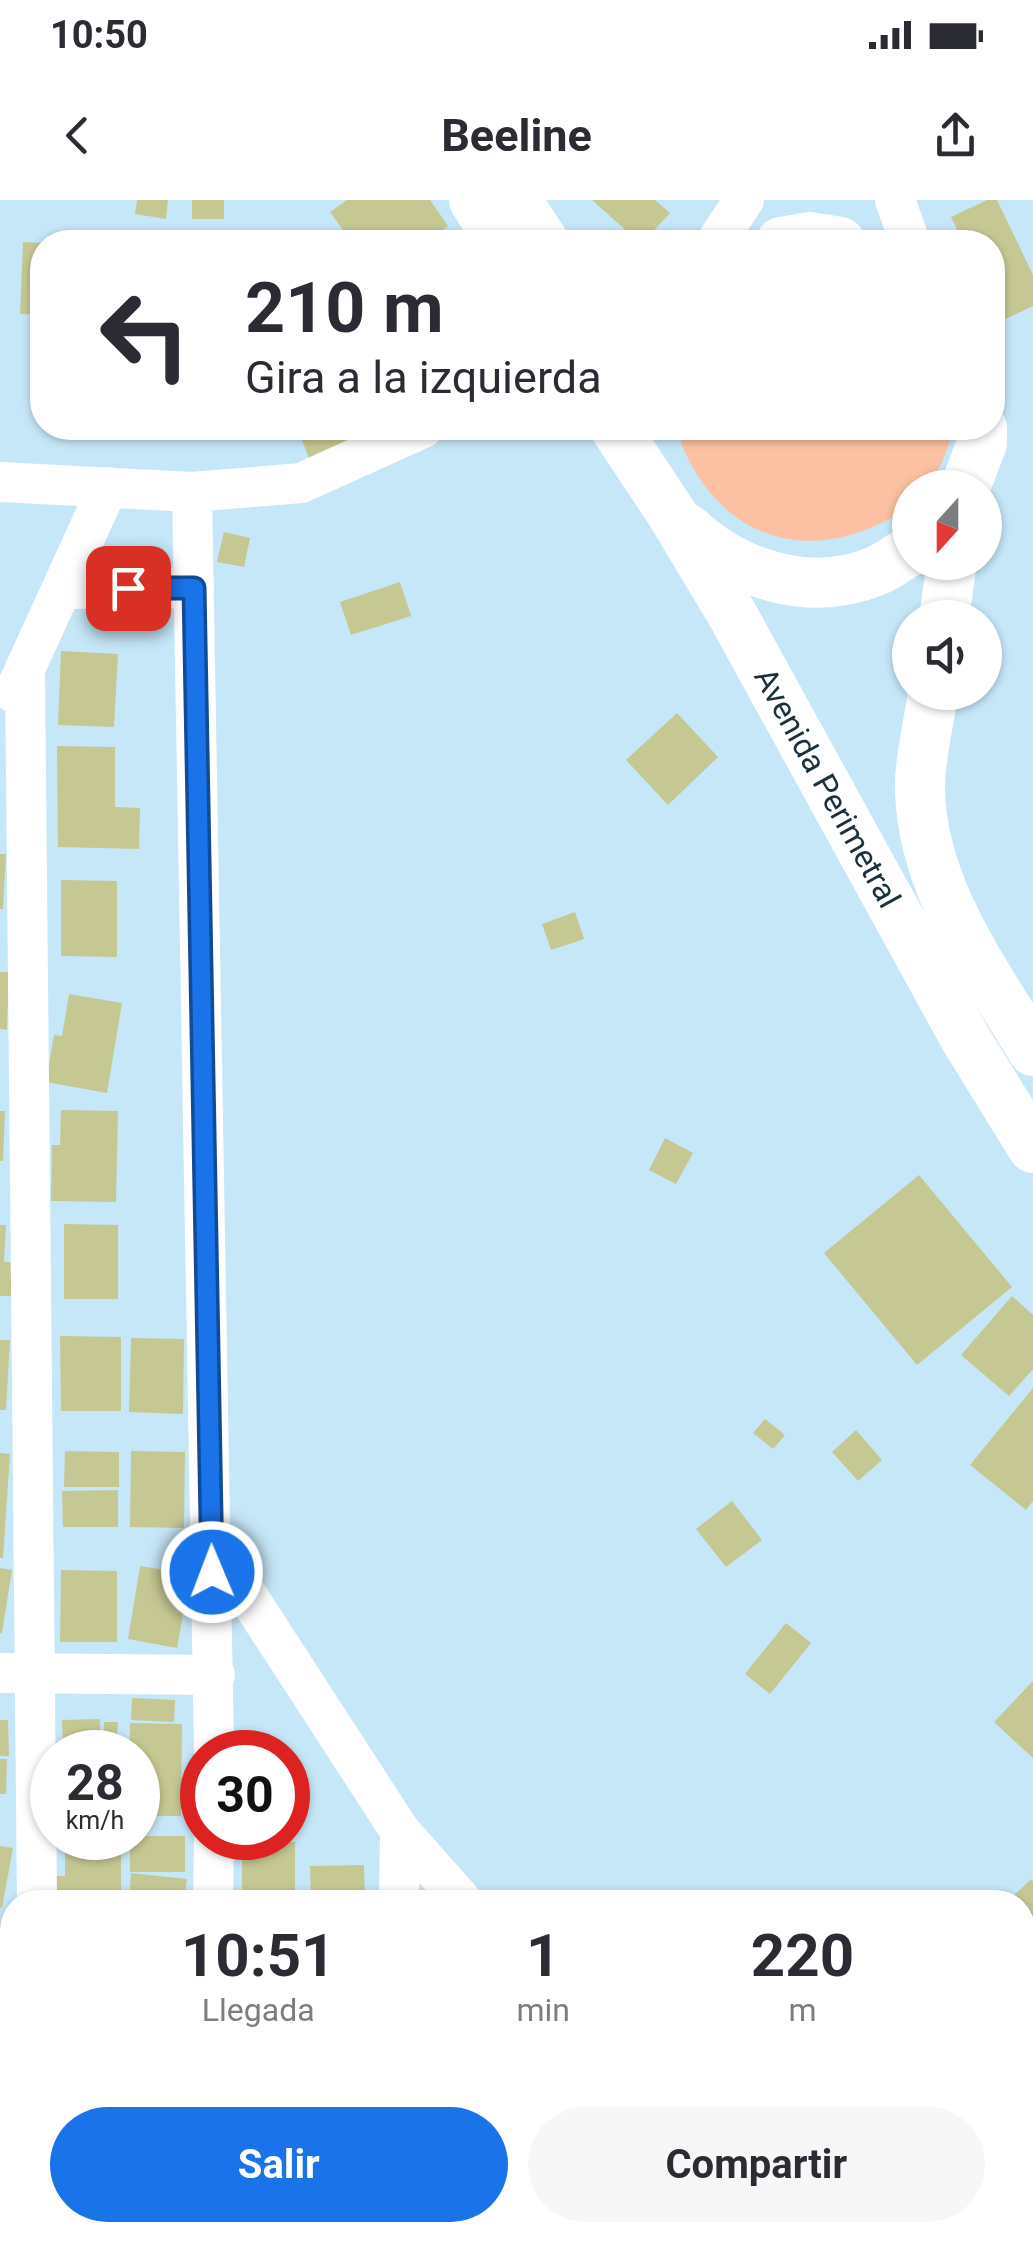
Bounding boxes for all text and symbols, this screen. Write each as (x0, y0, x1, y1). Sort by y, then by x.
text: 10:50 (50, 13, 148, 57)
icon: back (50, 108, 105, 163)
icon: share (928, 108, 983, 163)
text: Beeline (441, 109, 592, 162)
text: 210 m (245, 267, 444, 349)
icon: left (80, 270, 210, 400)
text: Gira a la izquierda (245, 351, 602, 404)
north arrow (892, 470, 1002, 580)
map controls (892, 470, 1002, 710)
pin (86, 546, 171, 631)
icon: arrive (101, 561, 156, 616)
button: sound (892, 600, 1002, 710)
street label: Avenida Perimetral (746, 661, 909, 914)
position arrow (160, 1520, 264, 1624)
speed limit sign: 30 (180, 1730, 310, 1860)
text: 28 (66, 1754, 124, 1812)
text: km/h (66, 1806, 124, 1835)
text: 10:51 (181, 1920, 336, 1991)
text: 1 (526, 1920, 560, 1991)
text: 220 (751, 1920, 854, 1991)
text: Llegada (202, 1991, 315, 2029)
text: min (516, 1991, 570, 2029)
text: m (788, 1991, 816, 2029)
button: Salir (50, 2107, 508, 2222)
button: Compartir (528, 2107, 985, 2222)

